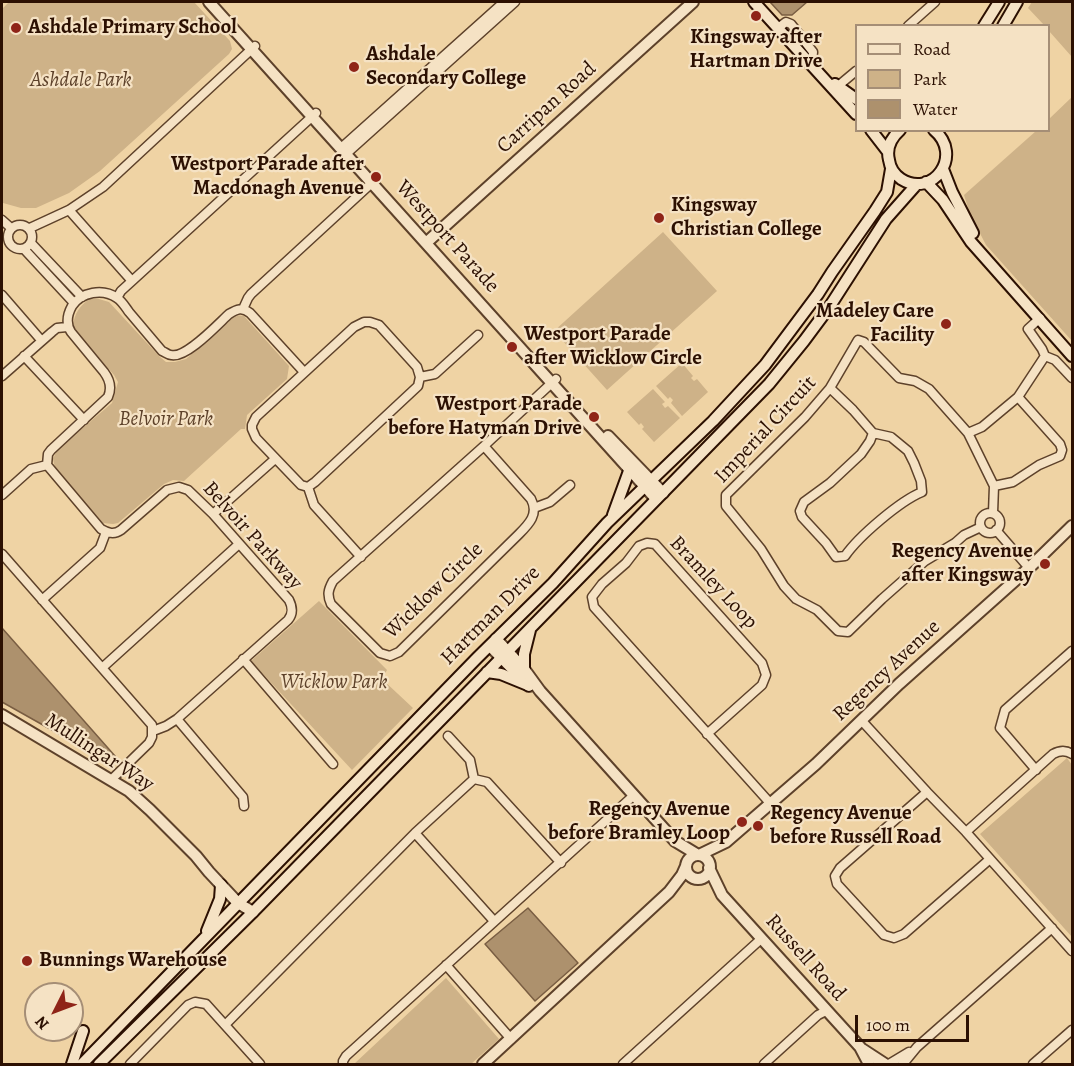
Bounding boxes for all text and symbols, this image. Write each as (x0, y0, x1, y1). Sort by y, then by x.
marker: Kingsway after Hartman Drive (749, 9, 763, 23)
place label: Ashdale Primary School (28, 15, 237, 41)
marker: Ashdale Primary School (9, 21, 23, 35)
legend (855, 24, 1050, 132)
place label: Kingsway after Hartman Drive (690, 25, 822, 75)
text: Road (913, 37, 950, 61)
place label: Ashdale Secondary College (366, 42, 526, 92)
street label: Carripan Road (492, 57, 602, 159)
marker: Ashdale Secondary College (347, 60, 361, 74)
text: Park (913, 67, 947, 91)
park label: Ashdale Park (30, 68, 132, 94)
text: Water (913, 97, 958, 121)
place label: Westport Parade after Macdonagh Avenue (171, 152, 364, 202)
marker: Westport Parade after Macdonagh Avenue (369, 170, 383, 184)
street label: Westport Parade (390, 176, 504, 298)
place label: Kingsway Christian College (671, 193, 822, 243)
marker: Kingsway Christian College (652, 211, 666, 225)
place label: Madeley Care Facility (816, 299, 934, 349)
marker: Madeley Care Facility (939, 317, 953, 331)
place label: Westport Parade after Wicklow Circle (524, 322, 702, 372)
marker: Westport Parade after Wicklow Circle (505, 340, 519, 354)
street label: Imperial Circuit (710, 371, 822, 489)
place label: Westport Parade before Hatyman Drive (388, 392, 582, 442)
park label: Belvoir Park (119, 407, 213, 433)
marker: Westport Parade before Hatyman Drive (587, 410, 601, 424)
street label: Belvoir Parkway (197, 477, 307, 595)
street label: Bramley Loop (664, 531, 762, 635)
street label: Wicklow Circle (379, 537, 489, 645)
place label: Regency Avenue after Kingsway (891, 539, 1033, 589)
marker: Regency Avenue after Kingsway (1038, 557, 1052, 571)
street label: Hartman Drive (436, 561, 546, 671)
street label: Regency Avenue (828, 615, 946, 727)
park label: Wicklow Park (281, 670, 387, 696)
street label: Mullingar Way (40, 708, 158, 798)
place label: Regency Avenue before Bramley Loop (548, 797, 730, 847)
place label: Regency Avenue before Russell Road (770, 801, 941, 851)
marker: Regency Avenue before Bramley Loop (735, 815, 749, 829)
marker: Regency Avenue before Russell Road (751, 819, 765, 833)
street label: Russell Road (760, 909, 850, 1007)
place label: Bunnings Warehouse (39, 948, 227, 974)
marker: Bunnings Warehouse (20, 954, 34, 968)
north arrow (24, 982, 84, 1042)
scale bar (858, 1003, 972, 1041)
text: N (30, 1011, 54, 1034)
text: 100 m (866, 1013, 910, 1037)

